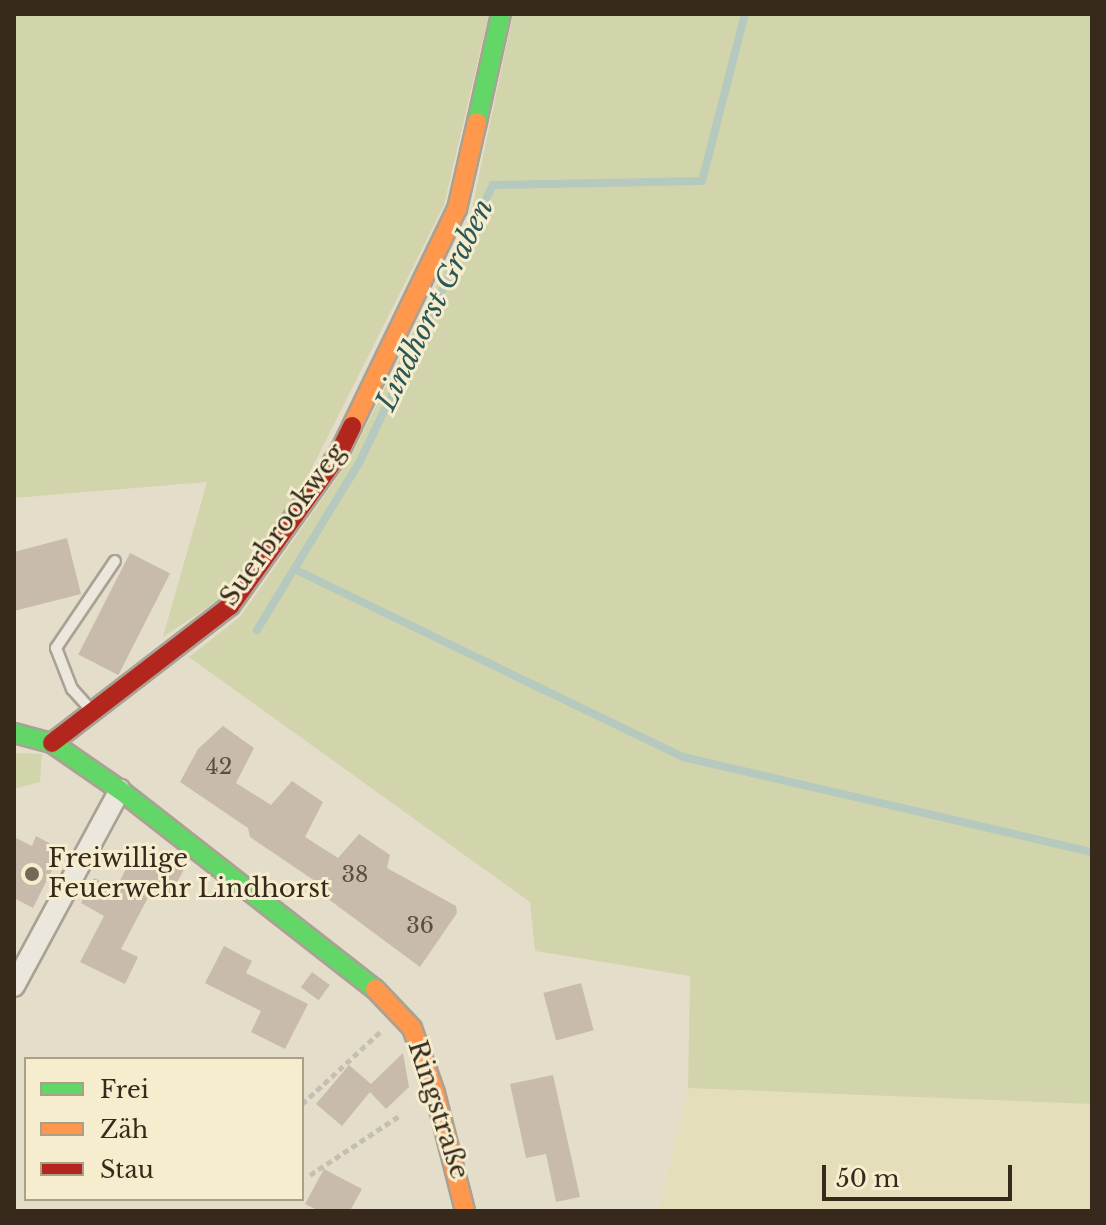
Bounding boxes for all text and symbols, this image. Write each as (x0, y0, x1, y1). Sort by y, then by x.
water label: Lindhorst Graben (369, 194, 501, 416)
street label: Suerbrookweg (214, 438, 352, 612)
house number: 42 (206, 754, 232, 780)
place label: Freiwillige Feuerwehr Lindhorst (48, 843, 330, 904)
house number: 38 (342, 862, 368, 888)
marker: Freiwillige Feuerwehr Lindhorst (23, 865, 41, 883)
house number: 36 (406, 913, 434, 939)
street label: Ringstraße (401, 1037, 475, 1183)
legend (24, 1057, 304, 1201)
text: Frei (100, 1075, 149, 1104)
text: Zäh (100, 1115, 148, 1144)
scale bar (826, 1149, 1016, 1199)
text: Stau (100, 1155, 154, 1184)
text: 50 m (836, 1164, 899, 1193)

